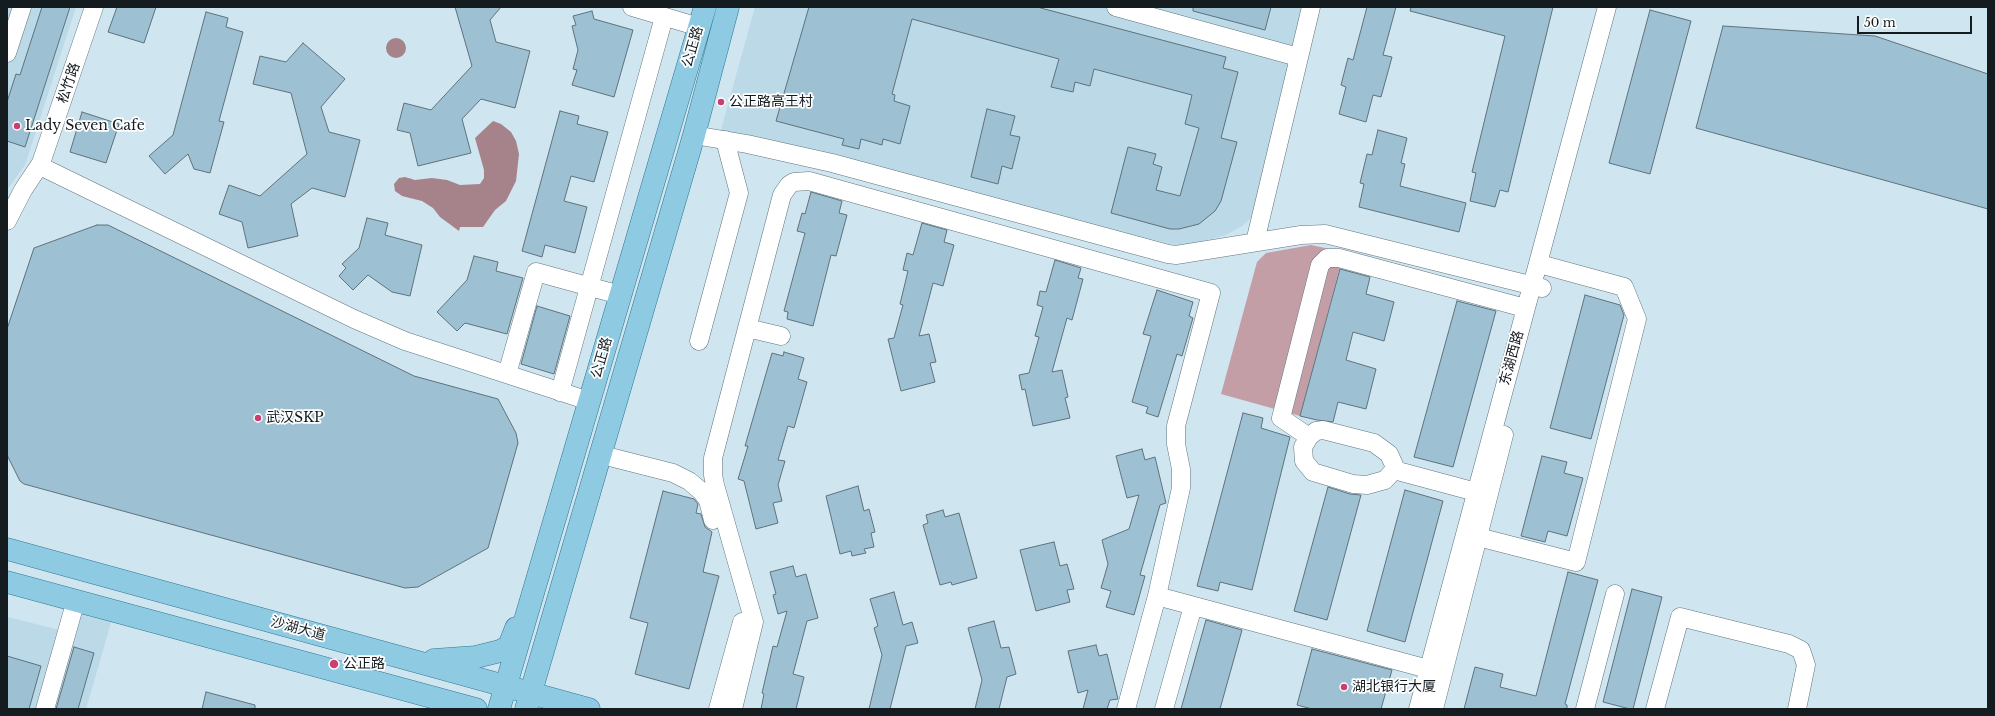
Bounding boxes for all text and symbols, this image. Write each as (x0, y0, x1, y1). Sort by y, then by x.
scale bar (1859, 8, 1974, 34)
text: 50 m (1864, 15, 1896, 30)
street label: 公正路 (679, 24, 707, 70)
street label: 松竹路 (54, 60, 84, 106)
place label: 公正路高王村 (729, 94, 813, 110)
marker: 公正路高王村 (716, 97, 726, 107)
place label: Lady Seven Cafe (25, 118, 145, 134)
marker: Lady Seven Cafe (12, 121, 22, 131)
street label: 东湖西路 (1497, 329, 1527, 387)
street label: 公正路 (588, 335, 616, 381)
place label: 武汉SKP (266, 410, 324, 426)
marker: 武汉SKP (253, 413, 263, 423)
street label: 沙湖大道 (269, 614, 327, 644)
place label: 公正路 (343, 656, 385, 672)
marker: 公正路 (328, 658, 340, 670)
place label: 湖北银行大厦 (1352, 679, 1436, 695)
marker: 湖北银行大厦 (1339, 682, 1349, 692)

